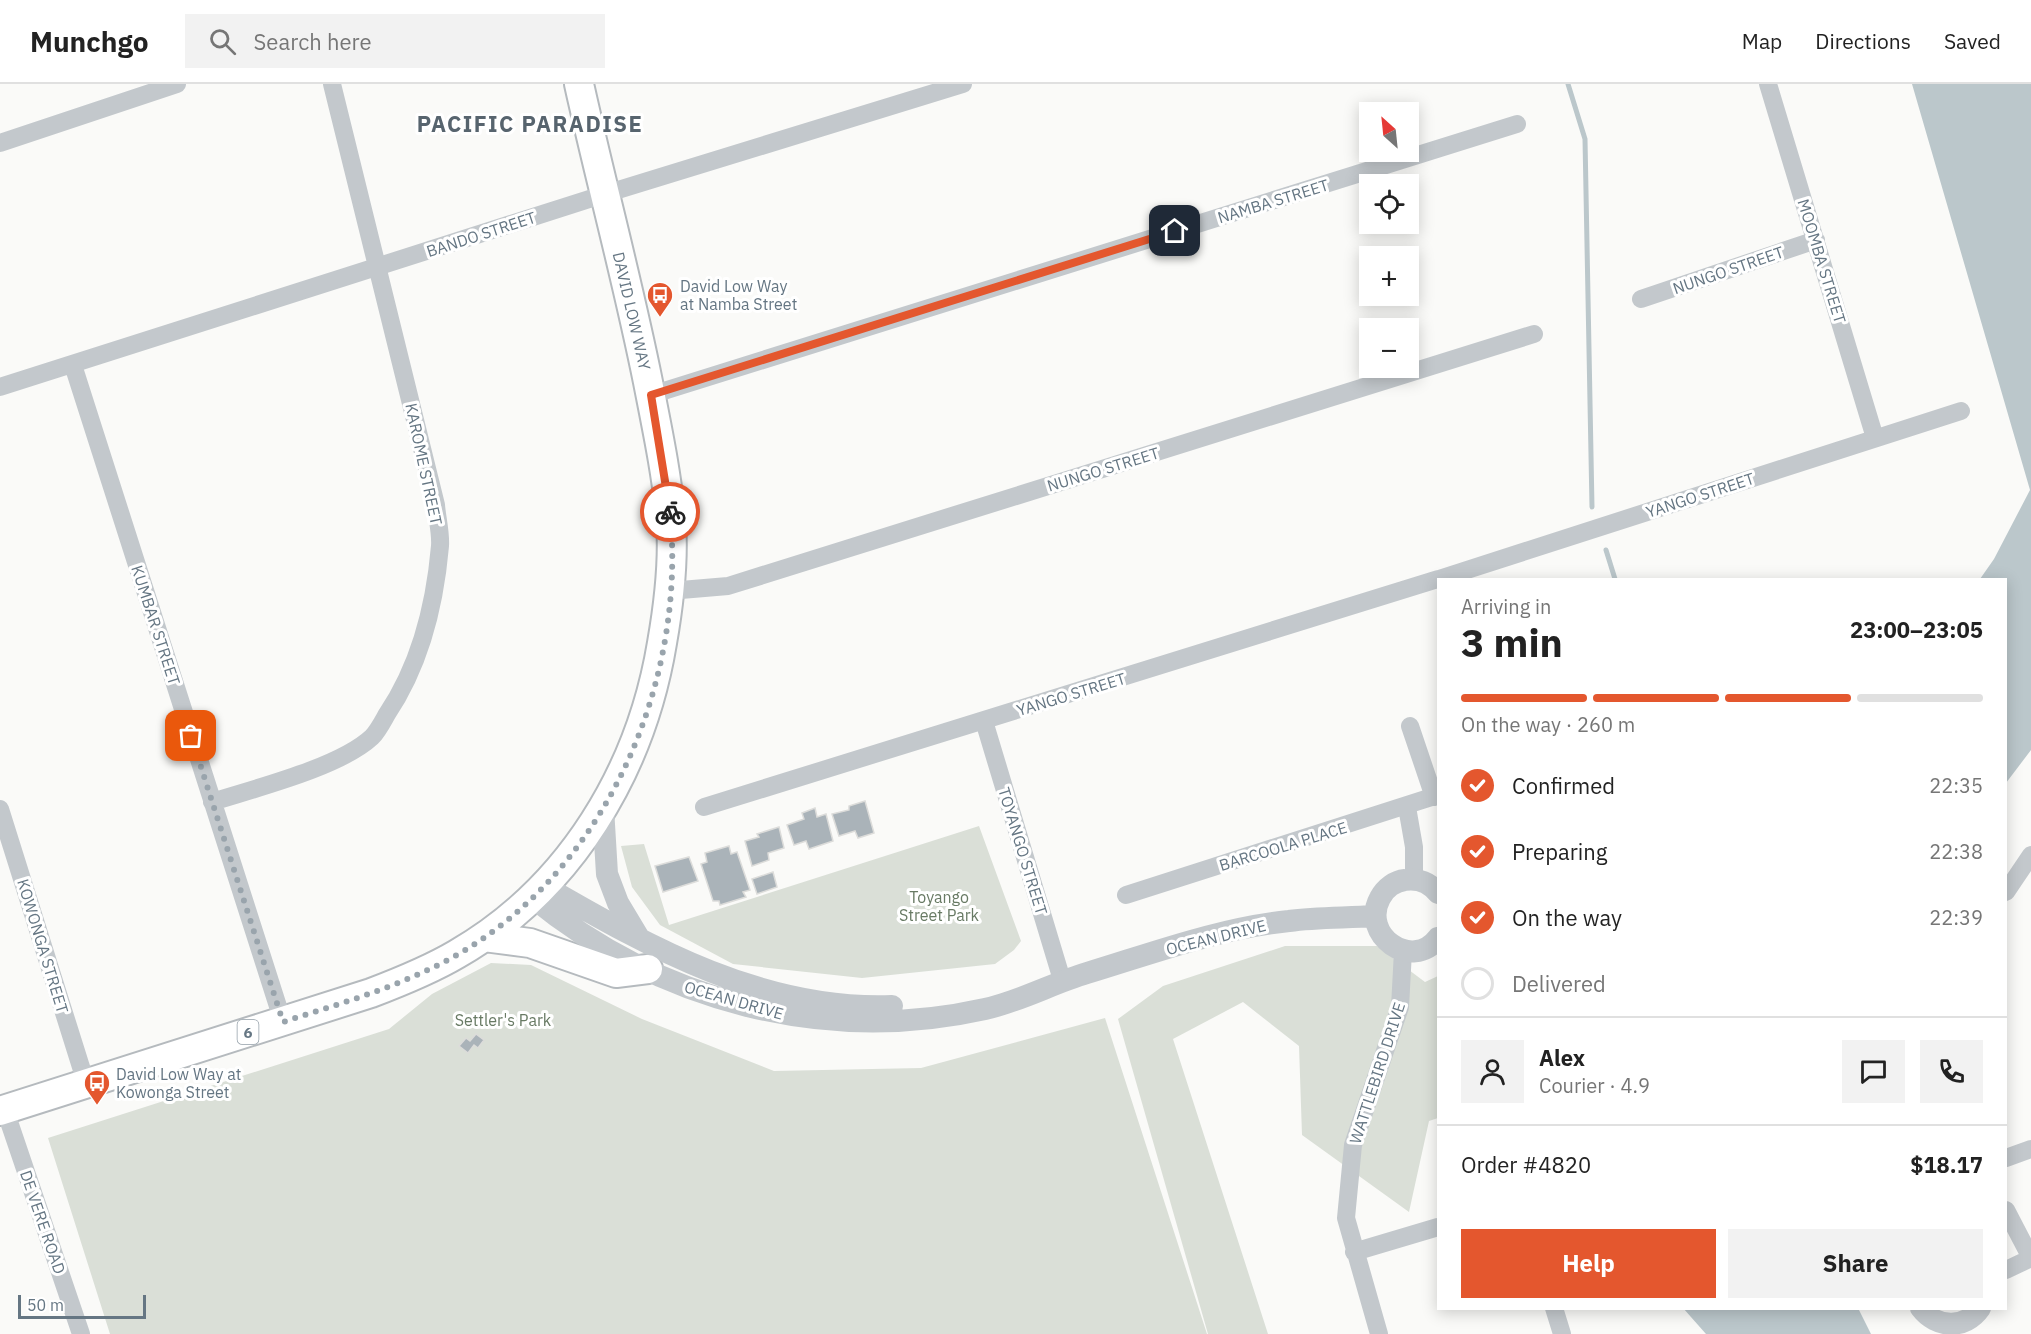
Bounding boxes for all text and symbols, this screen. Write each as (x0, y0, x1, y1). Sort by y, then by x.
search box (185, 14, 605, 68)
text: Munchgo (30, 23, 149, 60)
icon: search (206, 25, 239, 58)
text: Search here (254, 27, 372, 56)
text: Map (1742, 27, 1782, 55)
text: Directions (1815, 27, 1911, 55)
text: Saved (1944, 27, 2001, 55)
north arrow (1359, 102, 1419, 162)
map controls (1359, 102, 1419, 378)
district label: PACIFIC PARADISE (417, 109, 643, 138)
button: locate (1359, 174, 1419, 234)
street label: NAMBA STREET (1215, 175, 1331, 227)
street label: MOOMBA STREET (1794, 196, 1850, 326)
pin (1149, 205, 1200, 256)
street label: BANDO STREET (424, 207, 538, 261)
icon: home (1158, 214, 1191, 247)
street label: NUNGO STREET (1670, 242, 1786, 298)
button: + (1359, 246, 1419, 306)
street label: DAVID LOW WAY (609, 250, 655, 373)
place label: David Low Way at Namba Street (680, 276, 797, 314)
bus stop icon: David Low Way at Namba Street (645, 280, 675, 318)
button: − (1359, 318, 1419, 378)
street label: KAROME STREET (401, 401, 447, 527)
street label: NUNGO STREET (1045, 442, 1161, 496)
street label: YANGO STREET (1643, 468, 1757, 522)
courier (640, 482, 700, 542)
icon: bike (654, 496, 687, 529)
street label: KUMBAR STREET (127, 563, 185, 687)
text: Arriving in (1461, 593, 1551, 620)
text: 23:00–23:05 (1850, 615, 1983, 644)
text: 3 min (1461, 617, 1563, 668)
street label: YANGO STREET (1014, 668, 1128, 720)
pin (165, 710, 216, 761)
text: On the way · 260 m (1461, 711, 1635, 738)
icon: bag (174, 719, 207, 752)
icon: check (1461, 769, 1494, 802)
text: Confirmed (1512, 771, 1615, 800)
text: 22:35 (1929, 772, 1983, 799)
street label: TOYANGO STREET (994, 785, 1052, 917)
street label: BARCOOLA PLACE (1217, 817, 1349, 875)
icon: check (1461, 835, 1494, 868)
text: Preparing (1512, 837, 1607, 866)
text: 22:38 (1929, 838, 1983, 865)
street label: KOWONGA STREET (13, 876, 73, 1016)
park label: Toyango Street Park (899, 887, 980, 925)
icon: check (1461, 901, 1494, 934)
text: On the way (1512, 903, 1622, 932)
text: 22:39 (1929, 904, 1983, 931)
street label: OCEAN DRIVE (1164, 915, 1268, 959)
text: Delivered (1512, 969, 1606, 998)
street label: OCEAN DRIVE (682, 976, 786, 1024)
street label: WATTLEBIRD DRIVE (1345, 1000, 1409, 1146)
park label: Settler's Park (455, 1010, 552, 1030)
road number: 6 (238, 1020, 258, 1044)
button: person (1461, 1040, 1524, 1103)
button: chat (1842, 1040, 1905, 1103)
button: phone (1920, 1040, 1983, 1103)
text: Alex (1539, 1043, 1585, 1072)
place label: David Low Way at Kowonga Street (116, 1064, 241, 1102)
bus stop icon: David Low Way at Kowonga Street (82, 1068, 112, 1106)
text: Courier · 4.9 (1539, 1072, 1650, 1099)
text: Order #4820 (1461, 1150, 1591, 1179)
text: $18.17 (1910, 1150, 1983, 1179)
street label: DE VERE ROAD (16, 1167, 70, 1277)
button: Help (1461, 1229, 1716, 1298)
button: Share (1728, 1229, 1983, 1298)
scale bar (18, 1292, 146, 1320)
text: 50 m (27, 1295, 64, 1315)

